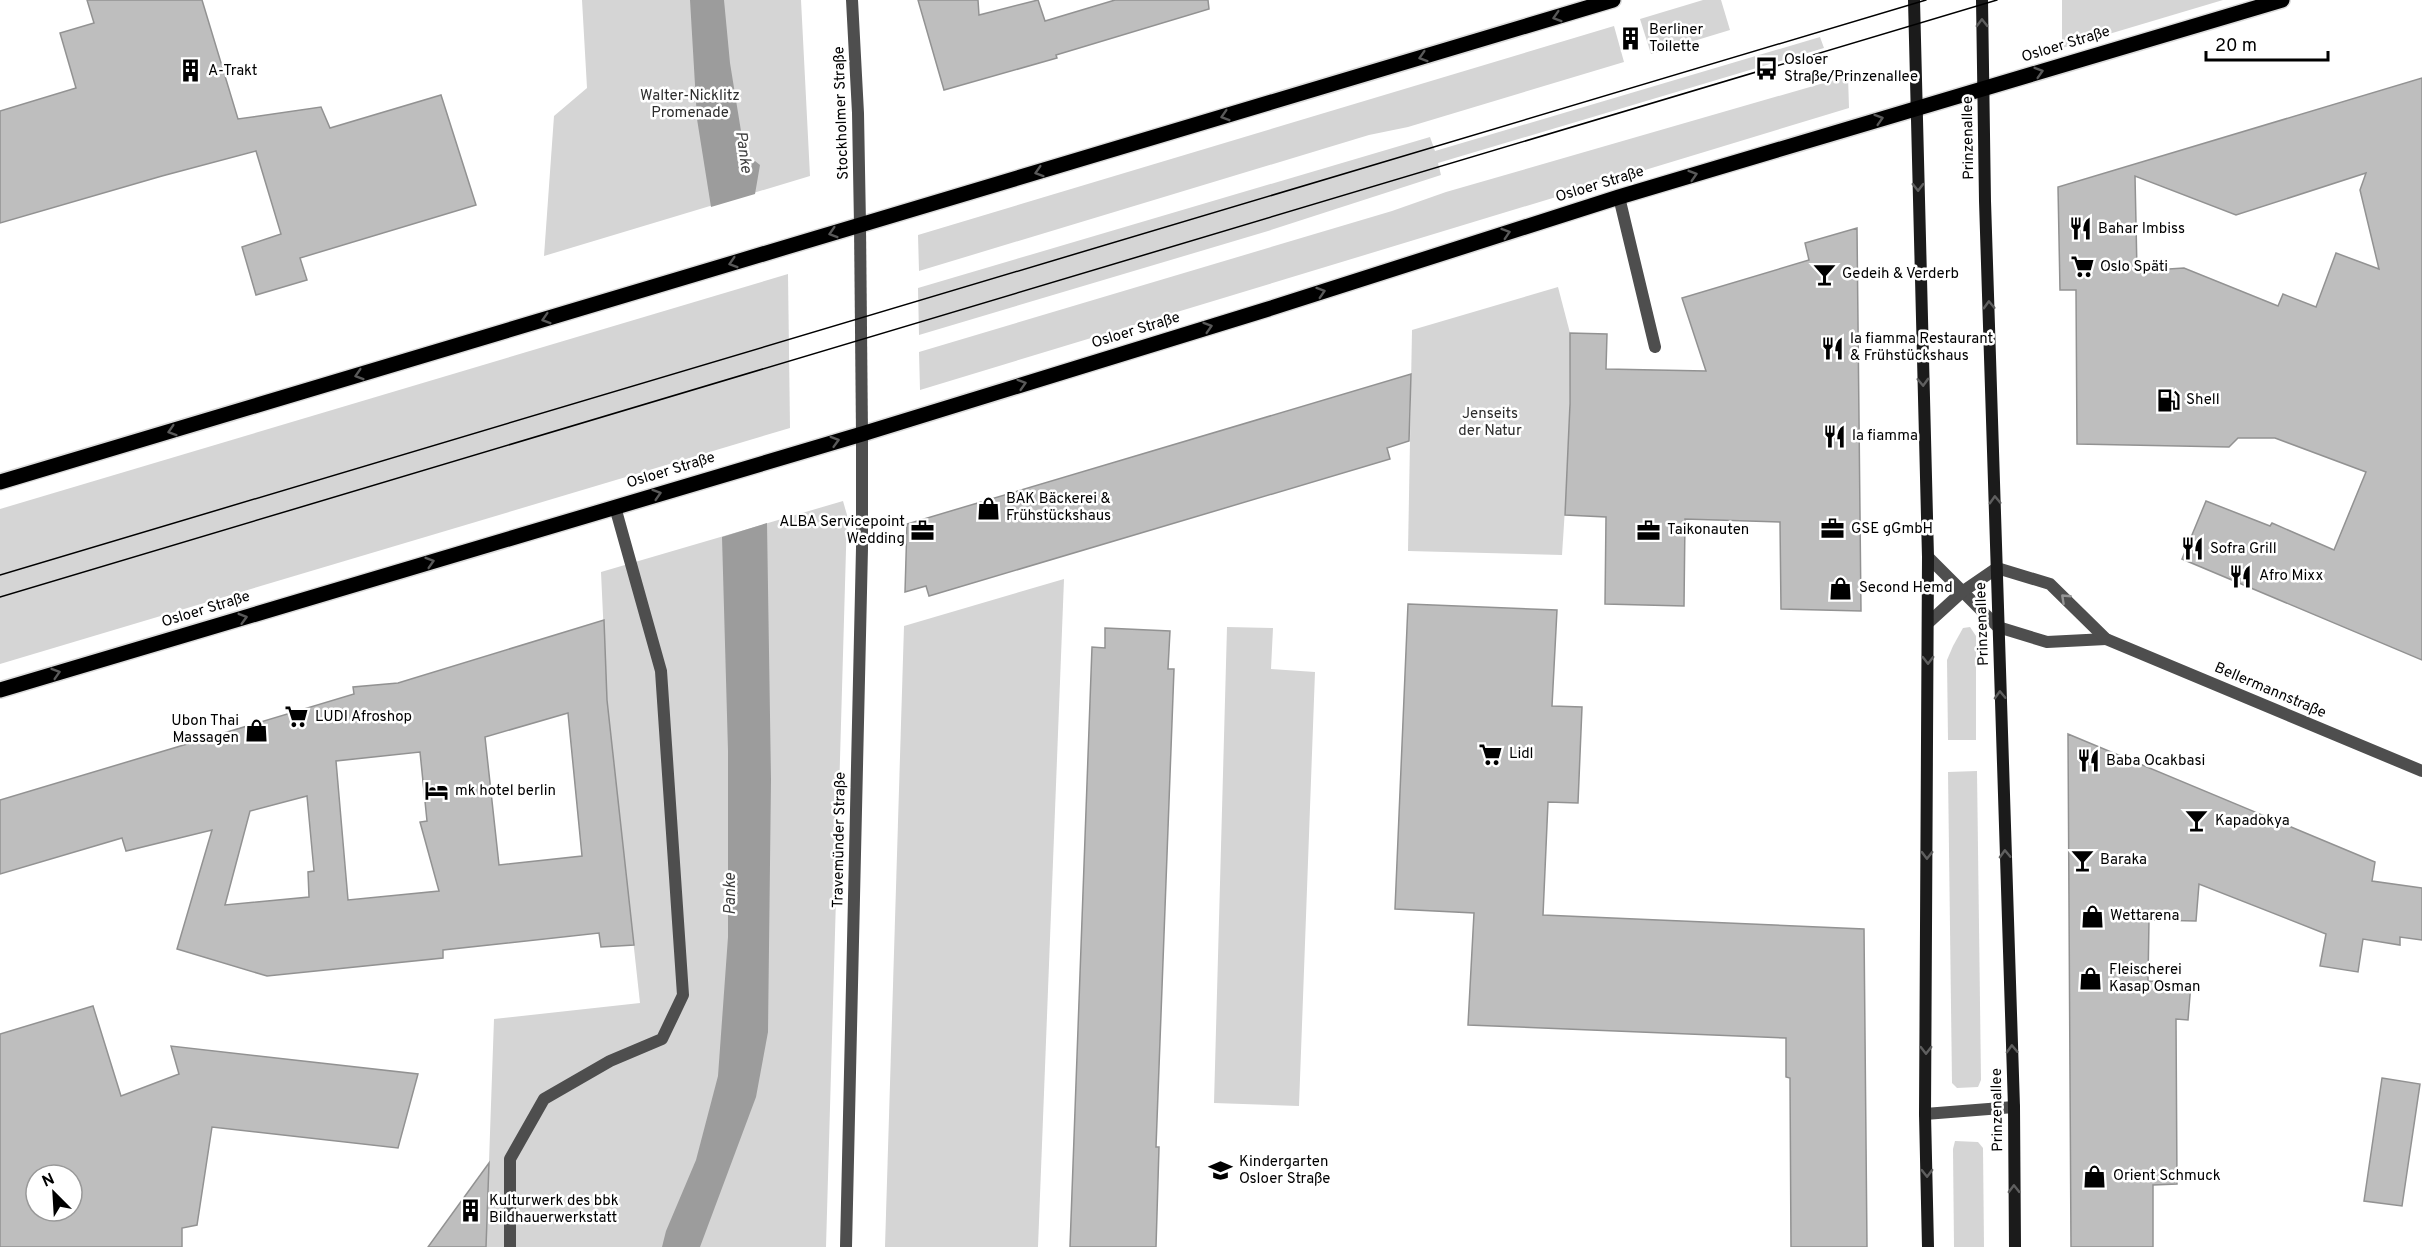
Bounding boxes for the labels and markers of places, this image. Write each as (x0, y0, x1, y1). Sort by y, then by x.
place label: Berliner Toilette (1649, 21, 1704, 57)
building icon: Berliner Toilette (1618, 26, 1644, 52)
place label: Osloer Straße/Prinzenallee (1784, 51, 1918, 87)
bus stop icon: Osloer Straße/Prinzenallee (1753, 56, 1779, 82)
building icon: A-Trakt (177, 58, 203, 84)
place label: A-Trakt (208, 62, 258, 81)
restaurant icon: Bahar Imbiss (2067, 216, 2093, 242)
place label: Bahar Imbiss (2098, 220, 2185, 239)
supermarket icon: Oslo Späti (2069, 254, 2095, 280)
place label: Oslo Späti (2100, 258, 2168, 277)
bar icon: Gedeih & Verderb (1811, 261, 1837, 287)
place label: Gedeih & Verderb (1842, 265, 1959, 284)
place label: la fiamma Restaurant & Frühstückshaus (1850, 330, 1993, 366)
restaurant icon: la fiamma Restaurant & Frühstückshaus (1819, 335, 1845, 361)
fuel station icon: Shell (2155, 387, 2181, 413)
place label: Shell (2186, 391, 2220, 410)
restaurant icon: la fiamma (1821, 423, 1847, 449)
place label: la fiamma (1852, 427, 1918, 446)
place label: BAK Bäckerei & Frühstückshaus (1006, 490, 1111, 526)
shop icon: BAK Bäckerei & Frühstückshaus (975, 495, 1001, 521)
place label: ALBA Servicepoint Wedding (779, 513, 905, 549)
office icon: GSE gGmbH (1820, 516, 1846, 542)
office icon: Taikonauten (1636, 517, 1662, 543)
office icon: ALBA Servicepoint Wedding (910, 518, 936, 544)
place label: GSE gGmbH (1851, 520, 1933, 539)
place label: Taikonauten (1667, 521, 1749, 540)
restaurant icon: Sofra Grill (2179, 536, 2205, 562)
place label: Sofra Grill (2210, 540, 2277, 559)
restaurant icon: Afro Mixx (2228, 563, 2254, 589)
place label: Afro Mixx (2259, 567, 2323, 586)
shop icon: Second Hemd (1828, 575, 1854, 601)
place label: Second Hemd (1859, 579, 1953, 598)
supermarket icon: LUDI Afroshop (284, 704, 310, 730)
place label: LUDI Afroshop (315, 708, 412, 727)
place label: Ubon Thai Massagen (171, 712, 239, 748)
shop icon: Ubon Thai Massagen (244, 717, 270, 743)
supermarket icon: Lidl (1478, 741, 1504, 767)
place label: Lidl (1509, 745, 1534, 764)
restaurant icon: Baba Ocakbasi (2075, 748, 2101, 774)
place label: Baba Ocakbasi (2106, 752, 2205, 771)
hotel icon: mk hotel berlin (424, 778, 450, 804)
place label: mk hotel berlin (455, 782, 556, 801)
bar icon: Kapadokya (2184, 808, 2210, 834)
place label: Kapadokya (2215, 812, 2290, 831)
bar icon: Baraka (2069, 847, 2095, 873)
place label: Baraka (2100, 851, 2147, 870)
shop icon: Wettarena (2079, 903, 2105, 929)
place label: Wettarena (2110, 907, 2179, 926)
place label: Fleischerei Kasap Osman (2109, 961, 2200, 997)
shop icon: Fleischerei Kasap Osman (2078, 966, 2104, 992)
place label: Kindergarten Osloer Straße (1239, 1153, 1330, 1189)
school or university icon: Kindergarten Osloer Straße (1208, 1158, 1234, 1184)
shop icon: Orient Schmuck (2082, 1163, 2108, 1189)
place label: Orient Schmuck (2113, 1167, 2221, 1186)
place label: Kulturwerk des bbk Bildhauerwerkstatt (489, 1192, 619, 1228)
building icon: Kulturwerk des bbk Bildhauerwerkstatt (458, 1197, 484, 1223)

